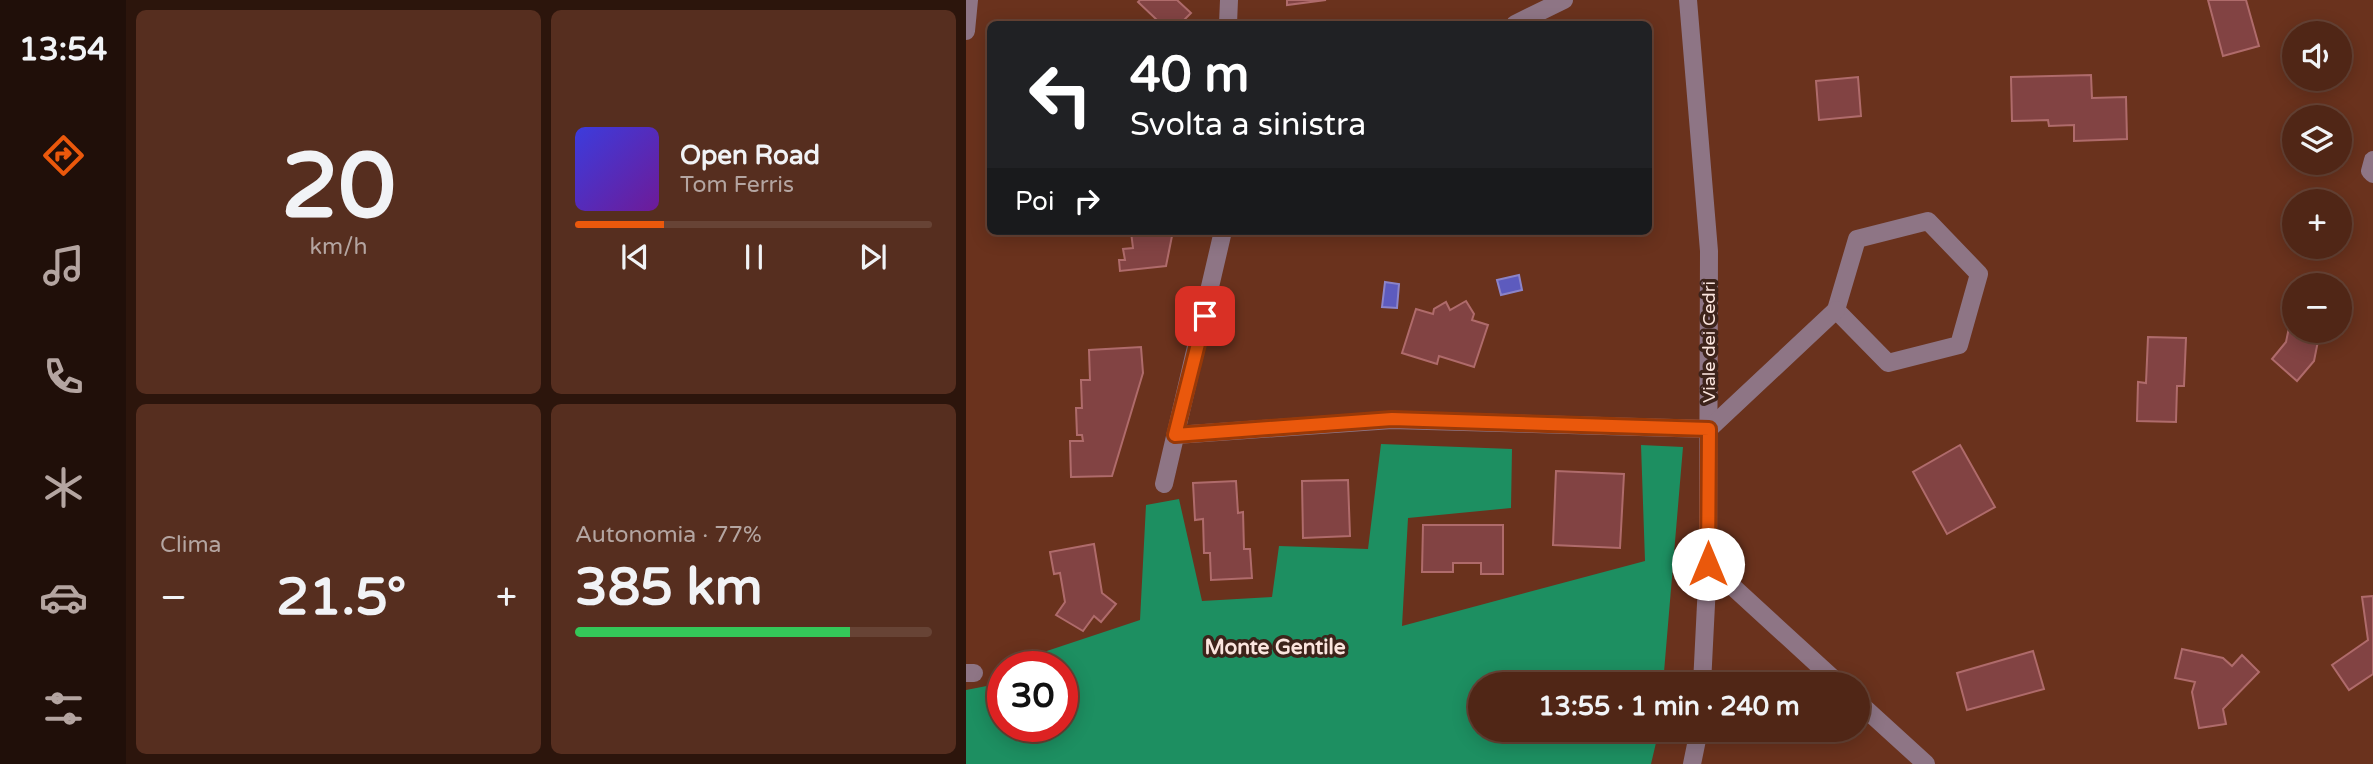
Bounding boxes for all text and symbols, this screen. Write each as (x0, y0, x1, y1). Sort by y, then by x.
map controls (2282, 21, 2352, 343)
button: sound (2282, 21, 2352, 91)
text: 13:54 (19, 31, 107, 69)
text: 40 m (1130, 46, 1249, 105)
icon: left (1015, 49, 1106, 140)
button: layers (2282, 105, 2352, 175)
text: Svolta a sinistra (1130, 106, 1366, 144)
icon: directions (39, 131, 88, 180)
text: 20 (281, 132, 396, 242)
text: Open Road (680, 140, 820, 171)
text: Tom Ferris (680, 171, 794, 199)
icon: right (1068, 182, 1106, 220)
text: Poi (1015, 186, 1054, 217)
button: + (2282, 189, 2352, 259)
text: km/h (310, 233, 367, 261)
icon: previous (616, 238, 654, 276)
icon: pause (735, 238, 773, 276)
icon: next (854, 238, 892, 276)
icon: music (39, 241, 88, 290)
button: − (2282, 273, 2352, 343)
street label: Viale dei Cedri (1698, 281, 1720, 403)
pin (1175, 286, 1235, 346)
icon: arrive (1186, 297, 1224, 335)
icon: phone (39, 352, 88, 401)
icon: climate (39, 463, 88, 512)
text: Autonomia · 77% (575, 521, 762, 549)
position arrow (1671, 527, 1745, 601)
text: Clima (160, 531, 221, 559)
text: 385 km (575, 556, 763, 619)
text: 21.5° (276, 566, 406, 629)
icon: car (39, 573, 88, 622)
text: − (160, 575, 187, 621)
text: + (496, 575, 517, 621)
district label: Monte Gentile (1204, 635, 1346, 660)
speed limit sign: 30 (987, 651, 1078, 742)
icon: filters (39, 684, 88, 733)
text: 13:55 · 1 min · 240 m (1538, 691, 1800, 722)

